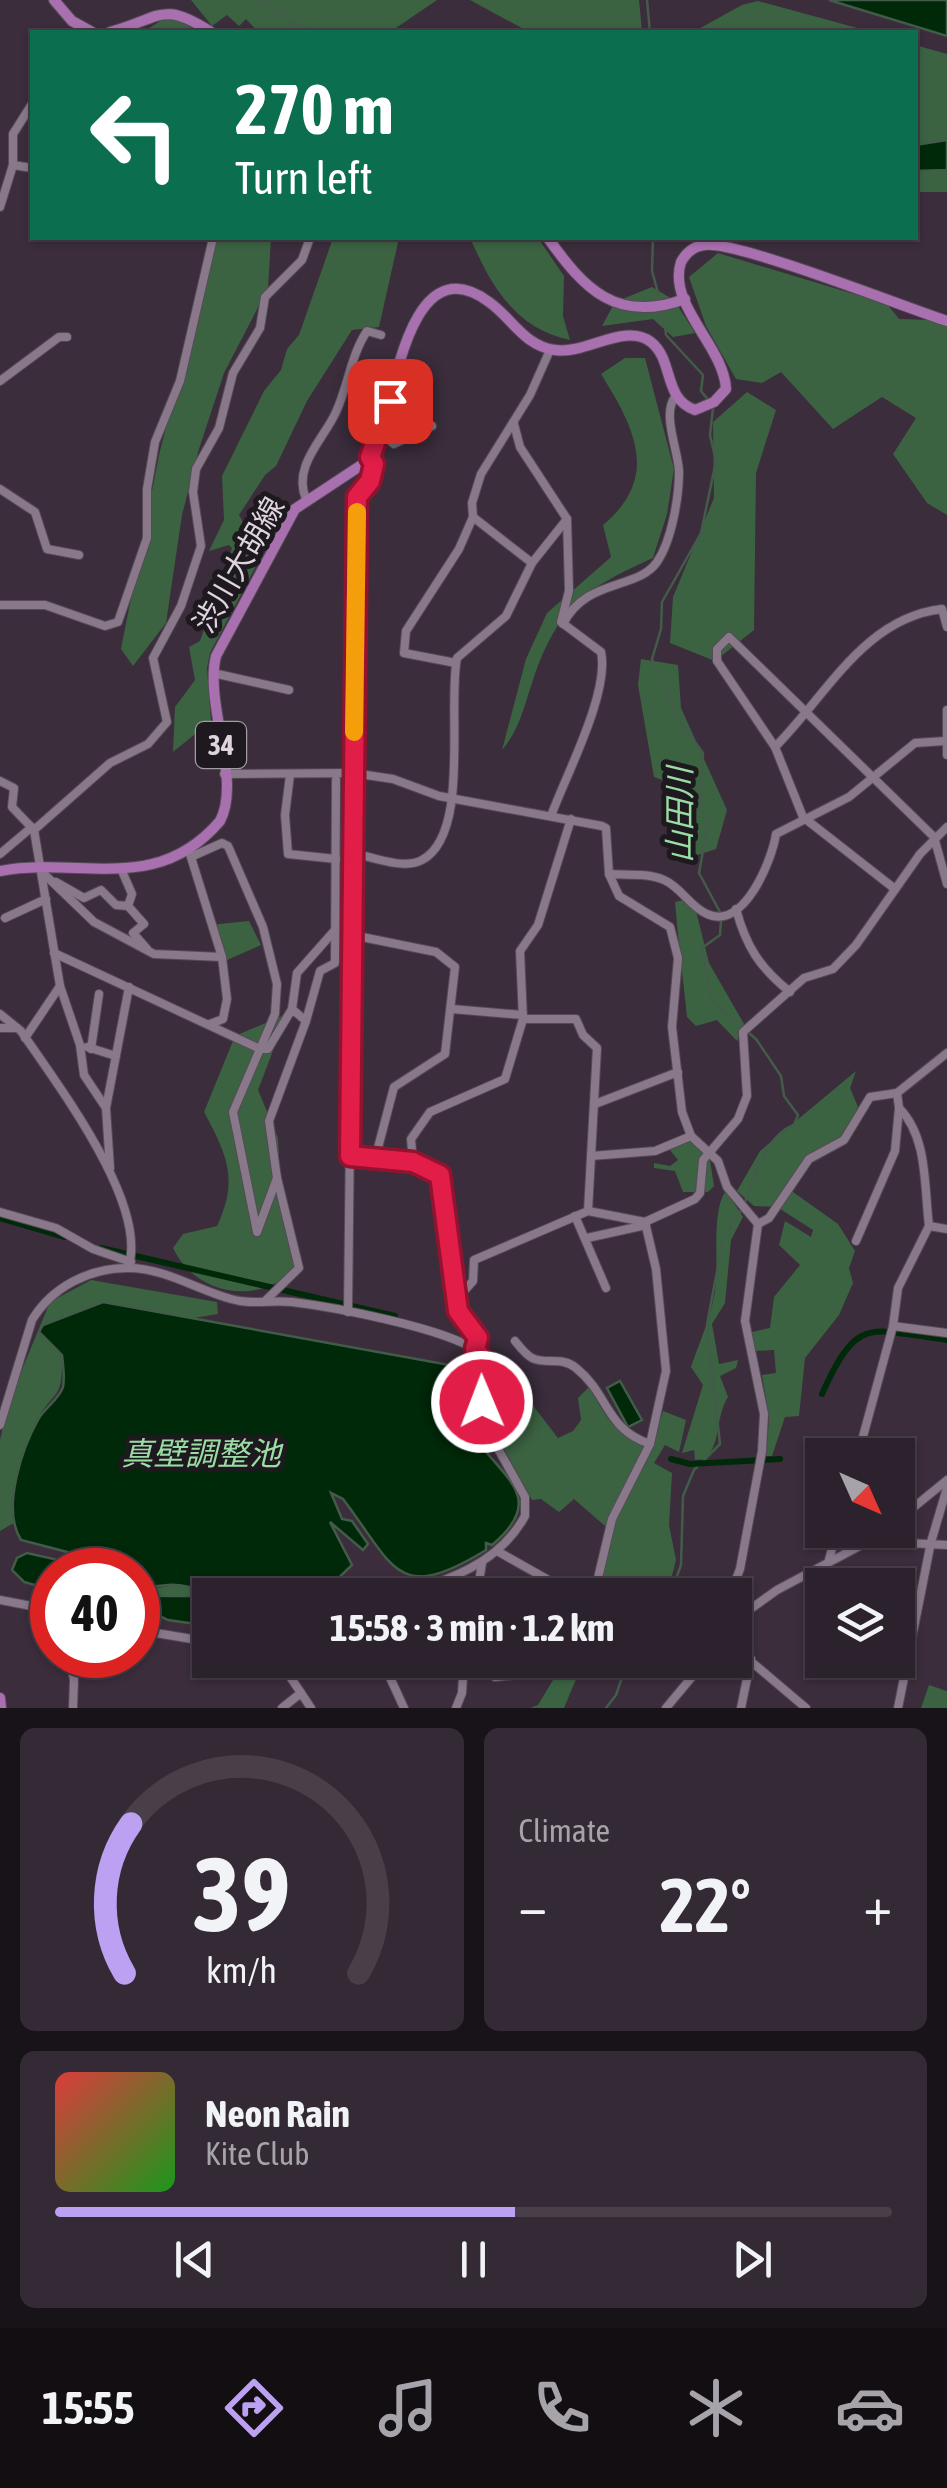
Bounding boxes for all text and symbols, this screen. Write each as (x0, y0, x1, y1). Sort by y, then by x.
text: 270 m (235, 69, 394, 149)
icon: left (70, 70, 200, 200)
text: Turn left (235, 152, 373, 204)
pin (348, 359, 433, 444)
icon: arrive (363, 374, 418, 429)
street label: 渋川大胡線 (186, 491, 290, 638)
road number: 34 (196, 722, 246, 768)
water label: 山田川 (661, 764, 698, 863)
position arrow (430, 1350, 534, 1454)
water label: 真壁調整池 (121, 1435, 284, 1472)
north arrow (805, 1438, 915, 1548)
map controls (805, 1438, 915, 1678)
speed limit sign: 40 (30, 1548, 160, 1678)
button: layers (805, 1568, 915, 1678)
text: 15:58 · 3 min · 1.2 km (330, 1606, 614, 1649)
text: Climate (519, 1812, 610, 1849)
text: 39 (193, 1834, 291, 1953)
text: 22° (660, 1862, 751, 1948)
text: − (519, 1874, 547, 1937)
text: + (863, 1874, 892, 1937)
text: km/h (206, 1950, 277, 1991)
text: Neon Rain (205, 2092, 350, 2135)
text: Kite Club (205, 2135, 309, 2172)
icon: previous (167, 2232, 222, 2287)
icon: pause (446, 2232, 501, 2287)
icon: next (725, 2232, 780, 2287)
icon: directions (219, 2373, 289, 2443)
icon: music (373, 2373, 443, 2443)
icon: phone (527, 2373, 597, 2443)
icon: climate (681, 2373, 751, 2443)
icon: car (835, 2373, 905, 2443)
text: 15:55 (42, 2382, 135, 2434)

